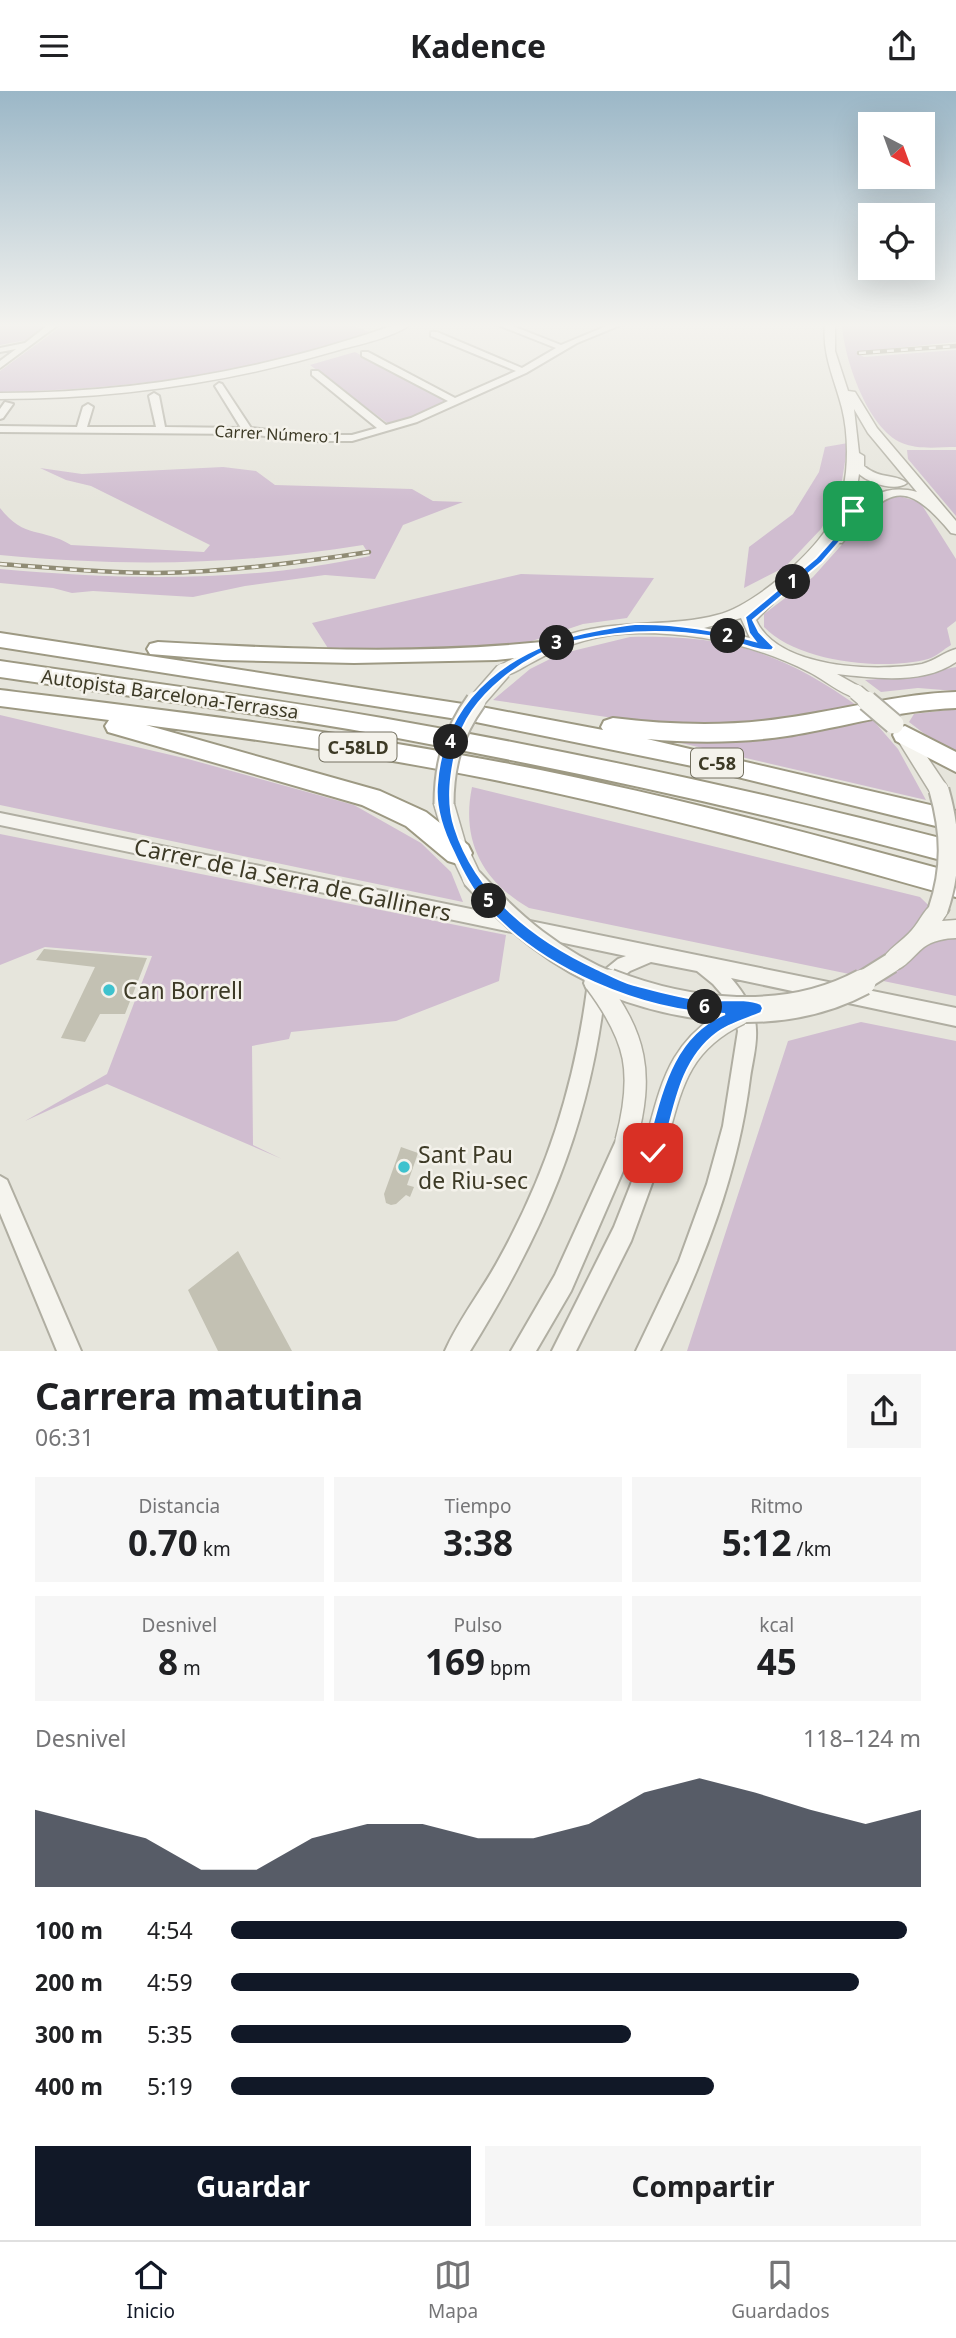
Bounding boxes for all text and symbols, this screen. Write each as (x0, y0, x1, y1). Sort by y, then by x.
text: Kadence (410, 24, 546, 67)
icon: menu (35, 27, 73, 65)
icon: share (883, 27, 921, 65)
north arrow (858, 112, 934, 189)
map controls (858, 112, 935, 280)
button: locate (858, 203, 935, 280)
street label: Carrer Número 1 (214, 420, 342, 448)
pin (823, 481, 883, 541)
icon: arrive (834, 492, 872, 530)
pin: 1 (776, 565, 810, 599)
text: 1 (787, 568, 798, 594)
pin: 2 (710, 619, 746, 653)
text: 2 (722, 622, 733, 648)
pin: 3 (540, 625, 574, 661)
text: 3 (551, 629, 562, 655)
street label: Autopista Barcelona-Terrassa (40, 663, 300, 725)
pin: 4 (434, 725, 468, 759)
text: 4 (445, 728, 456, 754)
road number: C-58LD (320, 733, 396, 761)
road number: C-58 (691, 749, 743, 777)
street label: Carrer de la Serra de Galliners (131, 830, 455, 928)
pin: 5 (472, 883, 506, 919)
text: 5 (483, 887, 494, 913)
place label: Can Borrell (123, 974, 243, 1006)
marker: Can Borrell (101, 982, 117, 998)
pin: 6 (688, 989, 722, 1025)
text: 6 (699, 993, 710, 1019)
pin (623, 1123, 683, 1183)
icon: check (634, 1134, 672, 1172)
place label: Sant Pau de Riu-sec (418, 1138, 528, 1196)
marker: Sant Pau de Riu-sec (396, 1159, 412, 1175)
text: Carrera matutina (35, 1369, 363, 1421)
button: share (847, 1374, 921, 1448)
text: 06:31 (35, 1421, 94, 1453)
text: Distancia (138, 1493, 220, 1519)
text: Tiempo (444, 1493, 512, 1519)
text: Ritmo (750, 1493, 803, 1519)
text: 0.70 (128, 1519, 198, 1566)
text: 3:38 (443, 1519, 513, 1566)
text: 5:12 (722, 1519, 792, 1566)
text: km (198, 1536, 231, 1562)
text: /km (792, 1536, 832, 1562)
text: Desnivel (142, 1612, 217, 1638)
text: Pulso (454, 1612, 502, 1638)
text: kcal (759, 1612, 794, 1638)
text: 8 (158, 1638, 178, 1685)
text: 169 (425, 1638, 485, 1685)
text: 45 (757, 1638, 797, 1685)
text: m (178, 1655, 201, 1681)
text: bpm (485, 1655, 531, 1681)
text: Desnivel (35, 1722, 127, 1754)
text: 118–124 m (803, 1722, 921, 1754)
text: 100 m (35, 1914, 103, 1946)
text: 4:54 (147, 1914, 193, 1946)
text: 200 m (35, 1966, 103, 1998)
text: 4:59 (147, 1966, 193, 1998)
text: 300 m (35, 2018, 103, 2050)
text: 5:35 (147, 2018, 193, 2050)
text: 400 m (35, 2070, 103, 2102)
text: 5:19 (147, 2070, 193, 2102)
button: Guardar (35, 2146, 471, 2226)
button: Compartir (485, 2146, 921, 2226)
tab: Inicio (126, 2256, 175, 2324)
tab: Mapa (428, 2256, 478, 2324)
tab: Guardados (731, 2256, 830, 2324)

